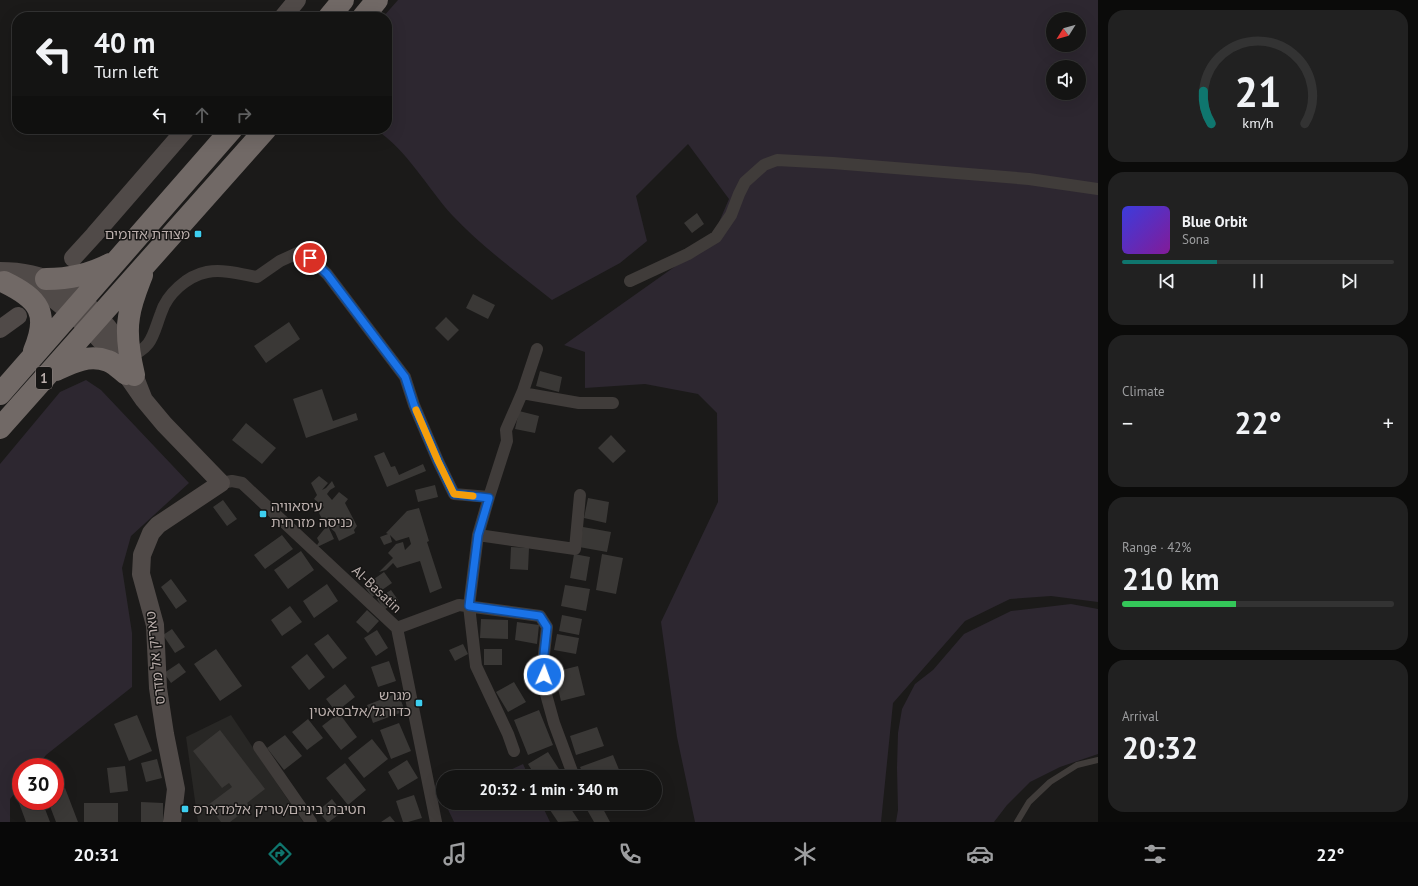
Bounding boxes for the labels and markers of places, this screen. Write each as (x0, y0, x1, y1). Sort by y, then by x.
place label: מצודת אדומים (105, 225, 190, 243)
marker: מצודת אדומים (193, 229, 203, 239)
pin (293, 241, 327, 275)
place label: עיסאוויה כניסה מזרחית (271, 497, 353, 531)
marker: עיסאוויה כניסה מזרחית (258, 509, 268, 519)
place label: מגרש כדורגל/אלבסאטין (309, 686, 411, 720)
marker: מגרש כדורגל/אלבסאטין (414, 698, 424, 708)
place label: חטיבת ביניים/טריק אלמדארס (193, 800, 366, 818)
marker: חטיבת ביניים/טריק אלמדארס (180, 804, 190, 814)

